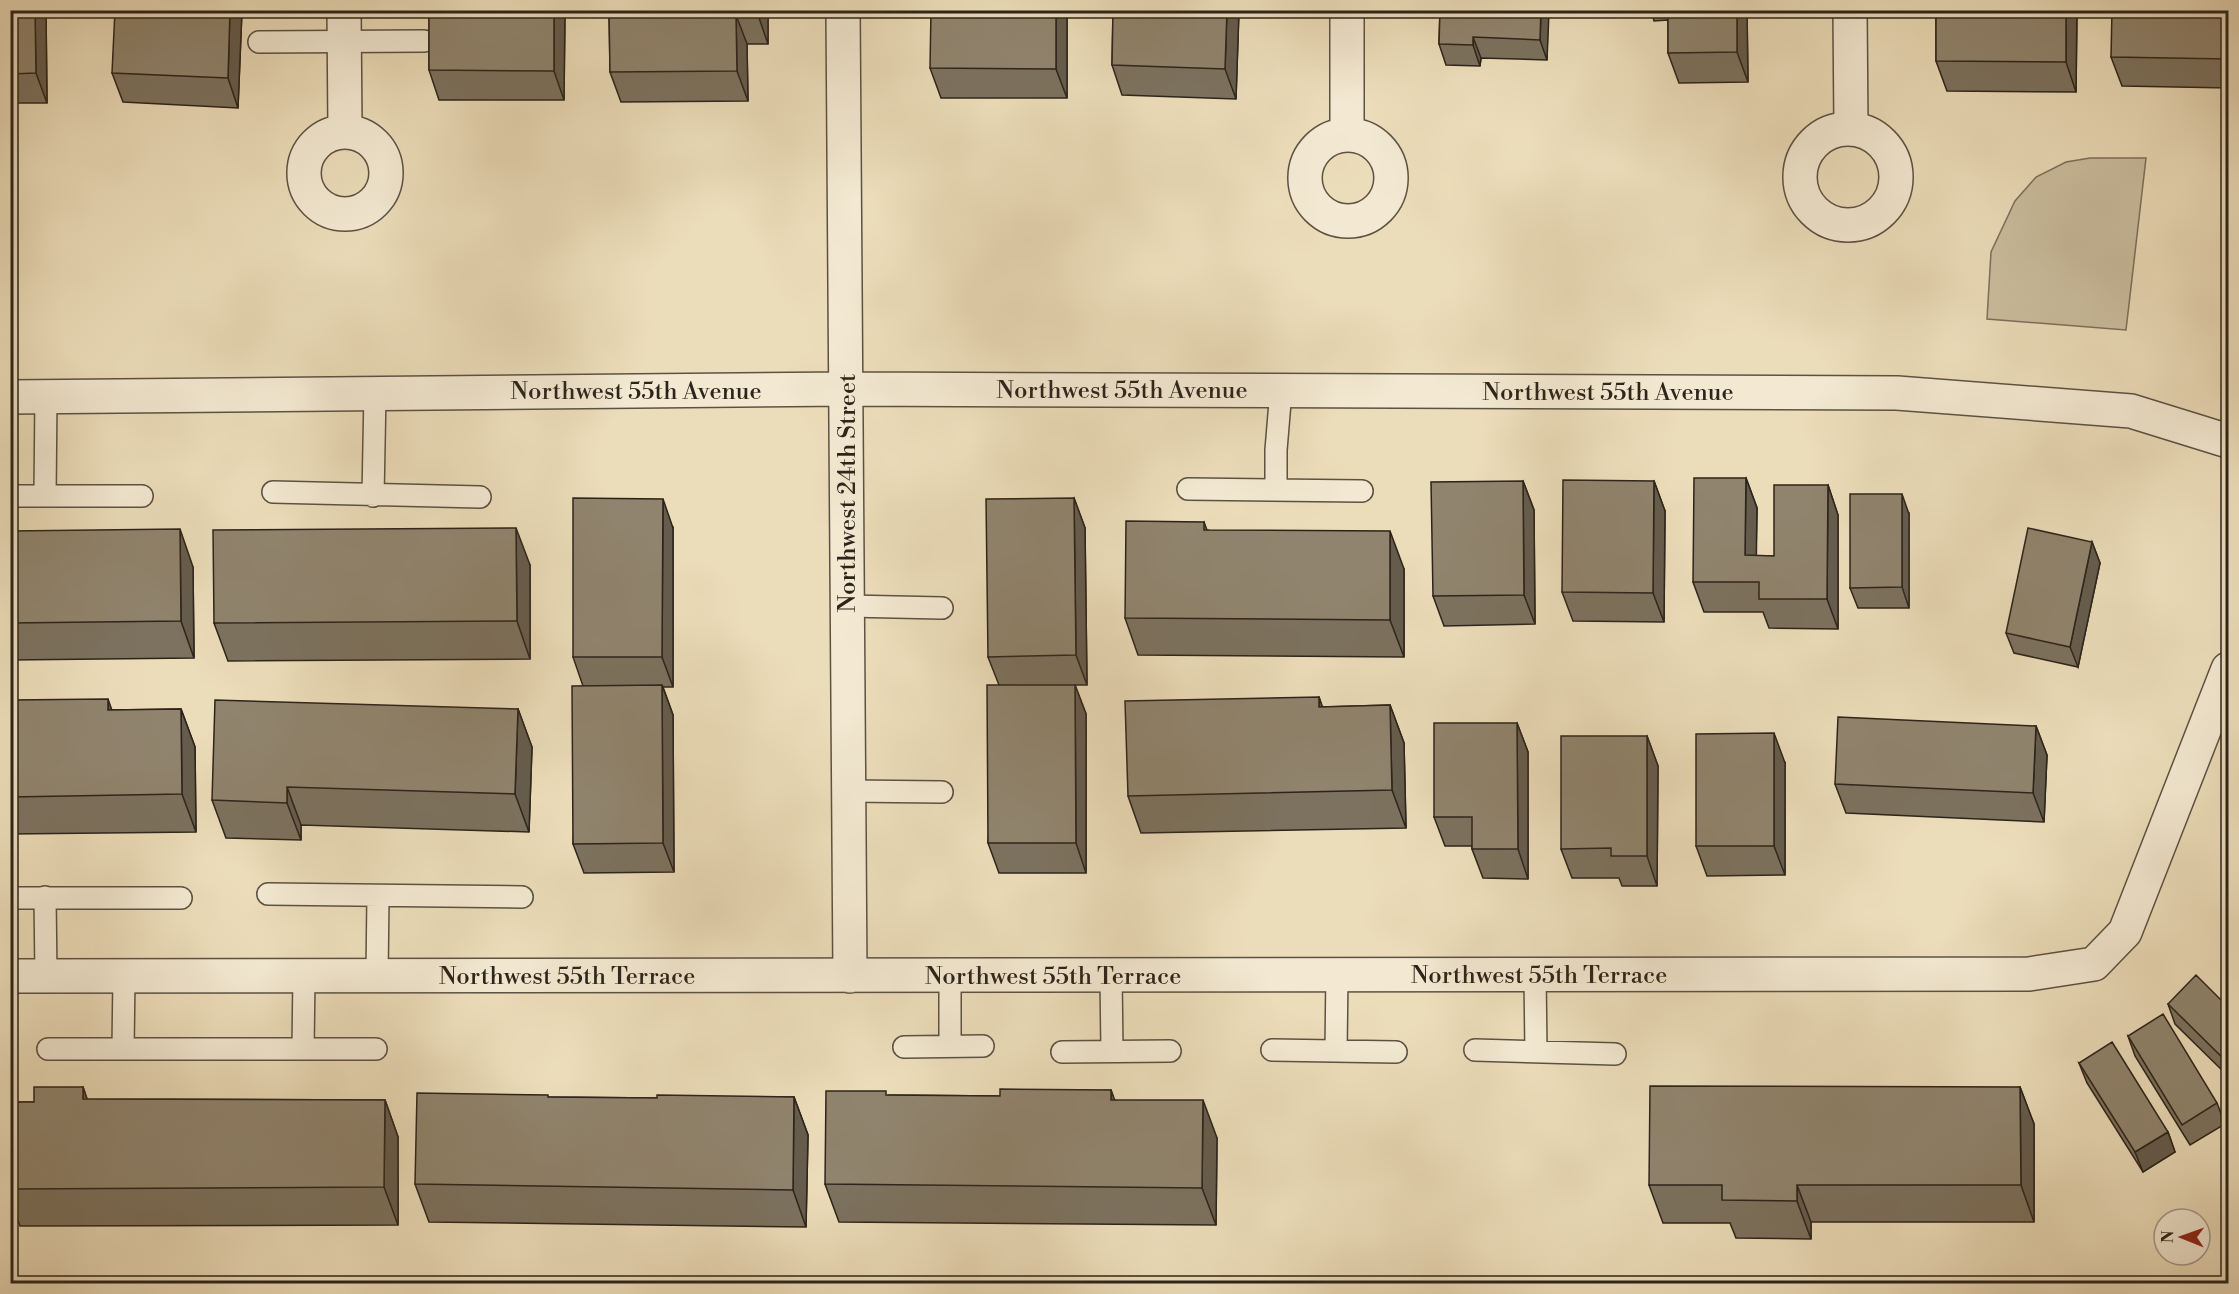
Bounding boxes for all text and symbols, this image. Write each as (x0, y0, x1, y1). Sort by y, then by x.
street label: Northwest 24th Street (833, 373, 863, 613)
street label: Northwest 55th Avenue (996, 376, 1248, 406)
street label: Northwest 55th Avenue (510, 377, 762, 407)
street label: Northwest 55th Avenue (1482, 378, 1734, 408)
street label: Northwest 55th Terrace (1411, 961, 1667, 991)
street label: Northwest 55th Terrace (439, 962, 695, 992)
street label: Northwest 55th Terrace (925, 962, 1181, 992)
north arrow (2152, 1207, 2212, 1267)
text: N (2158, 1230, 2178, 1243)

